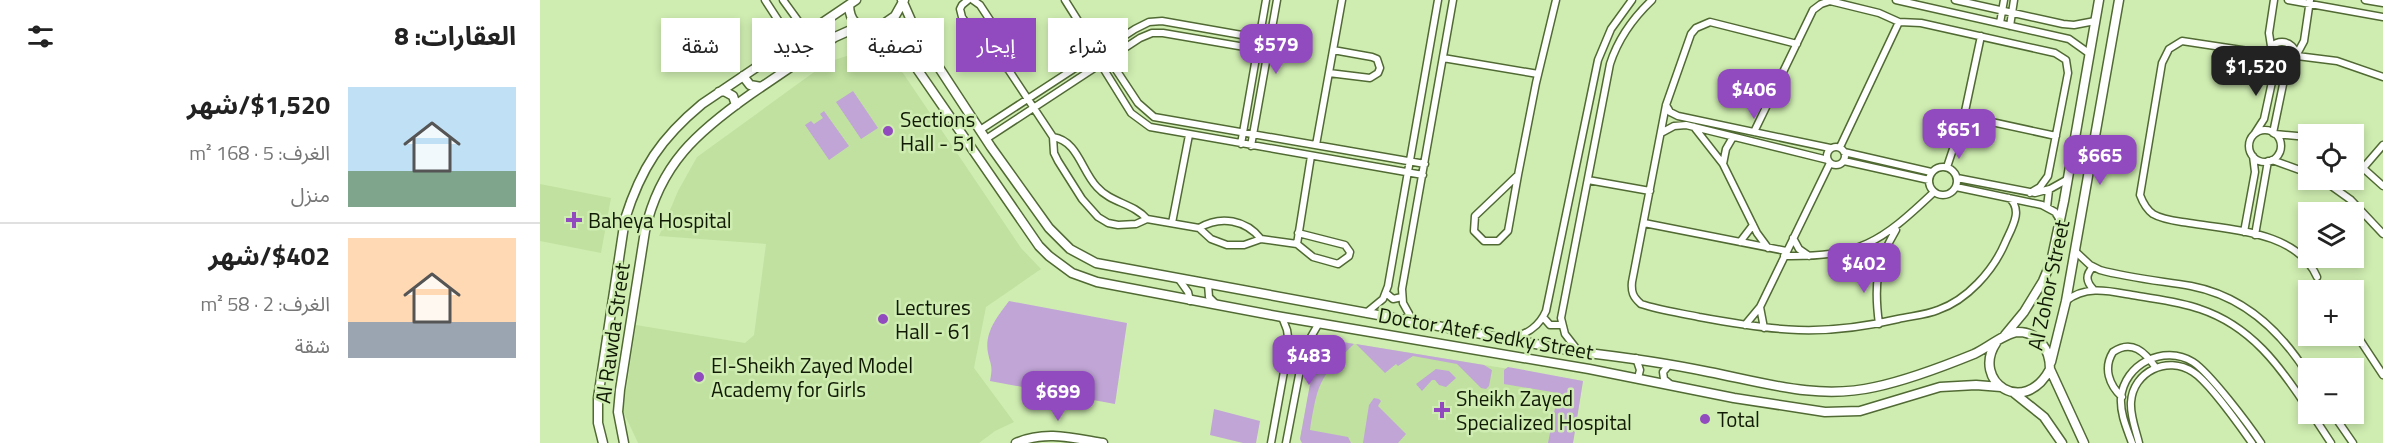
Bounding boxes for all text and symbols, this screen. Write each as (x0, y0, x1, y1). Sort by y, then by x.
text: العقارات: 8 (394, 16, 516, 55)
chip: شقة (661, 18, 740, 72)
chip: جديد (752, 18, 835, 72)
chip: تصفية (847, 18, 944, 72)
chip: إيجار (956, 18, 1036, 72)
chip: شراء (1048, 18, 1128, 72)
icon: filters (24, 20, 57, 53)
pin: $579 (1240, 24, 1312, 75)
text: $579 (1254, 28, 1298, 59)
pin: $1,520 (2207, 46, 2305, 97)
text: $1,520 (2225, 50, 2287, 81)
pin: $406 (1718, 69, 1790, 120)
text: $406 (1732, 73, 1776, 104)
text: $1,520/شهر (187, 85, 330, 124)
place label: Sections Hall - 51 (900, 103, 976, 159)
pin: $651 (1923, 109, 1995, 160)
icon: home (396, 111, 468, 183)
text: $651 (1937, 113, 1981, 144)
marker: Sections Hall - 51 (881, 124, 895, 138)
map controls (2298, 124, 2364, 424)
button: locate (2298, 124, 2364, 190)
pin: $665 (2064, 135, 2136, 186)
text: الغرف: 5 · 168 m² (189, 137, 330, 168)
text: $665 (2078, 139, 2122, 170)
text: منزل (291, 179, 330, 210)
button: layers (2298, 202, 2364, 268)
place label: Baheya Hospital (588, 204, 732, 236)
marker: Baheya Hospital (565, 211, 583, 229)
street label: Al Zohor Street (2019, 216, 2078, 353)
text: $402/شهر (208, 236, 330, 275)
pin: $402 (1828, 243, 1900, 294)
text: $402 (1842, 247, 1886, 278)
street label: Al Rawda Street (586, 260, 638, 405)
icon: home (396, 262, 468, 334)
button: + (2298, 280, 2364, 346)
text: الغرف: 2 · 58 m² (200, 288, 330, 319)
place label: Lectures Hall - 61 (895, 291, 971, 347)
street label: Doctor Atef Sedky Street (1376, 298, 1597, 368)
marker: Lectures Hall - 61 (876, 312, 890, 326)
text: شقة (295, 330, 330, 361)
pin: $483 (1273, 335, 1345, 386)
text: $483 (1287, 339, 1331, 370)
place label: El-Sheikh Zayed Model Academy for Girls (711, 349, 913, 405)
button: − (2298, 358, 2364, 424)
marker: El-Sheikh Zayed Model Academy for Girls (692, 370, 706, 384)
pin: $699 (1022, 371, 1094, 422)
text: $699 (1036, 375, 1080, 406)
place label: Sheikh Zayed Specialized Hospital (1456, 382, 1632, 438)
marker: Sheikh Zayed Specialized Hospital (1433, 401, 1451, 419)
place label: Total (1717, 403, 1760, 435)
marker: Total (1698, 412, 1712, 426)

